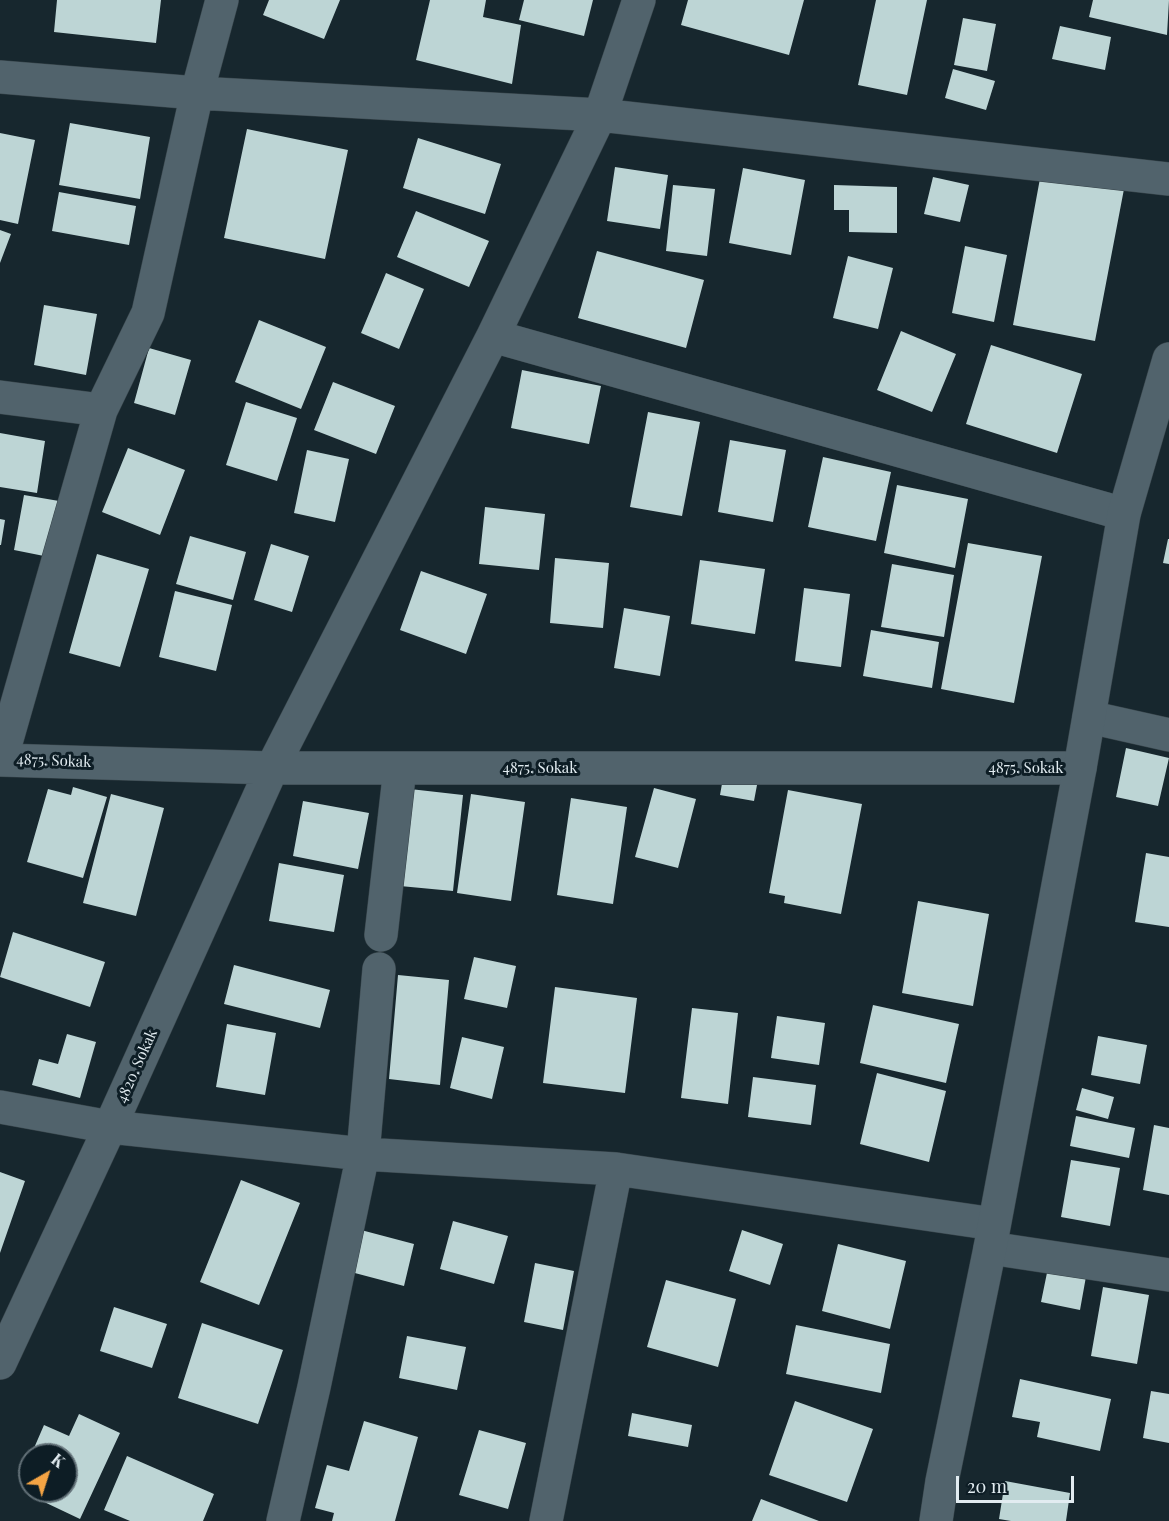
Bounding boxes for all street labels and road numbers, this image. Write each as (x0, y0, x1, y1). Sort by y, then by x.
street label: 4875. Sokak (16, 751, 92, 771)
street label: 4875. Sokak (502, 759, 578, 777)
street label: 4875. Sokak (988, 759, 1064, 777)
street label: 4820. Sokak (113, 1026, 161, 1106)

